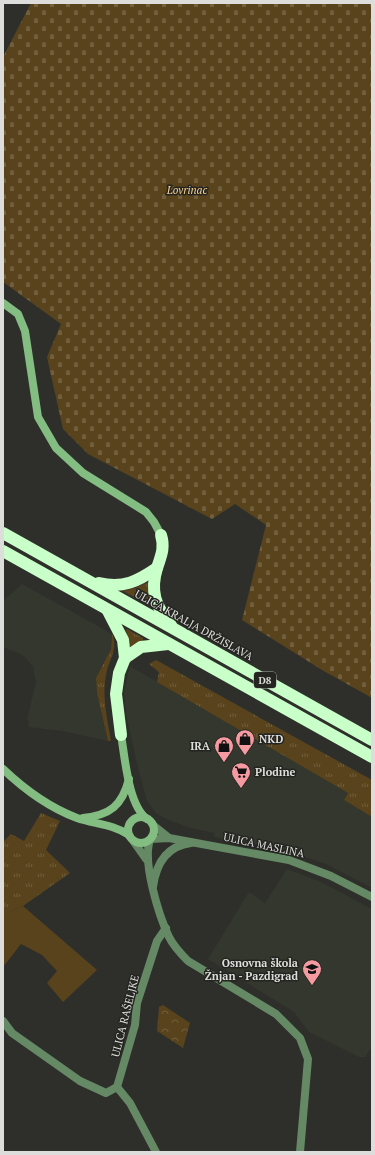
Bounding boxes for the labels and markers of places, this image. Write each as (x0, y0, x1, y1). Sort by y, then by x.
shop icon: NKD (234, 728, 256, 756)
place label: NKD (259, 732, 283, 746)
shop icon: IRA (213, 735, 235, 763)
place label: IRA (190, 739, 211, 753)
supermarket icon: Plodine (230, 761, 252, 789)
place label: Plodine (255, 765, 296, 779)
place label: Osnovna škola Žnjan - Pazdigrad (205, 956, 298, 983)
school or university icon: Osnovna škola Žnjan - Pazdigrad (301, 958, 323, 986)

